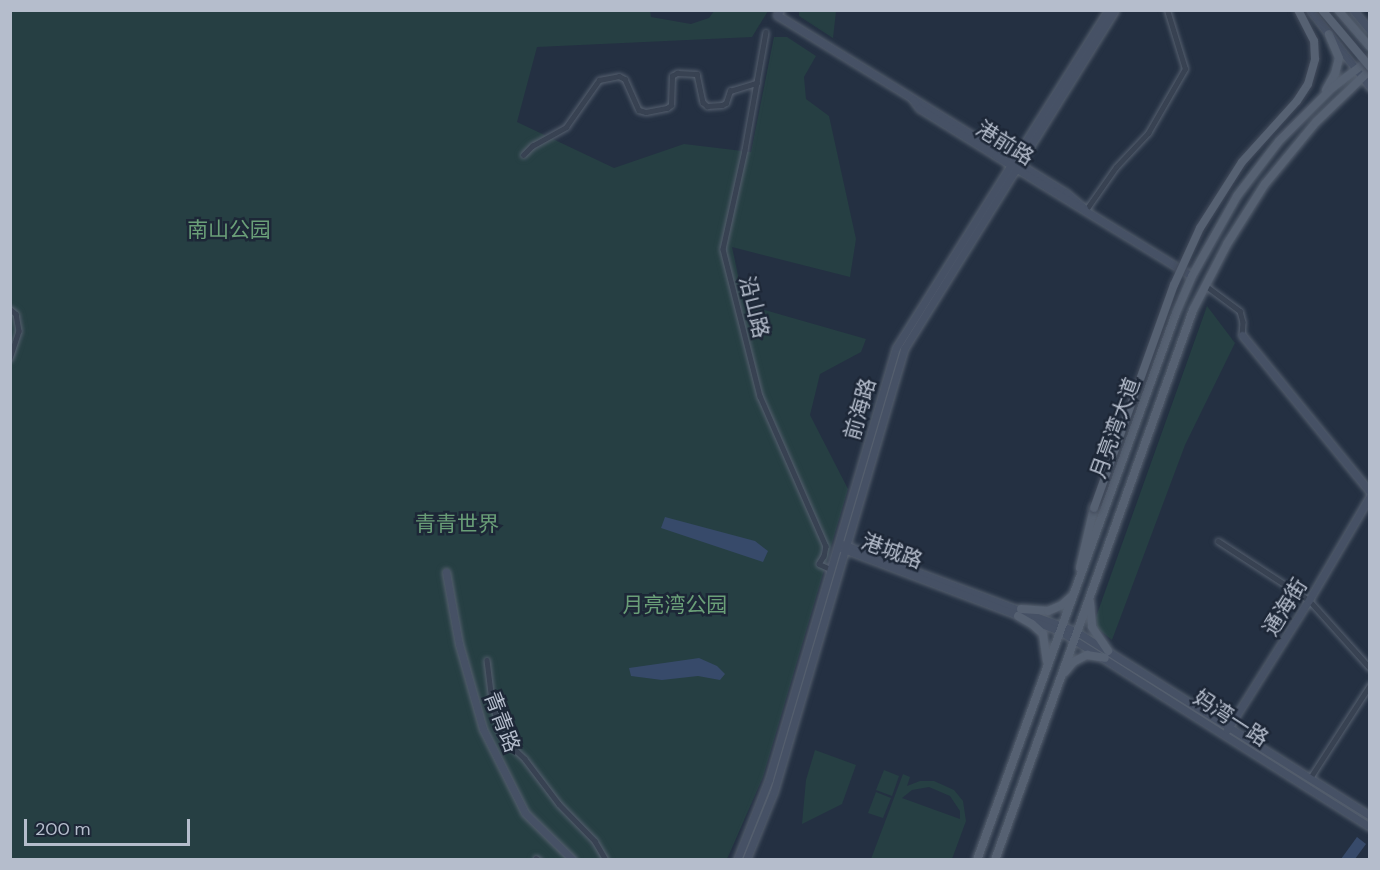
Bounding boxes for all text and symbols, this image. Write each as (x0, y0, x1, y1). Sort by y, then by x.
street label: 港前路 (972, 116, 1038, 170)
park label: 南山公园 (187, 217, 271, 243)
street label: 沿山路 (734, 273, 774, 341)
street label: 月亮湾大道 (1085, 374, 1145, 482)
street label: 前海路 (839, 375, 881, 443)
park label: 青青世界 (415, 511, 499, 537)
street label: 港城路 (858, 528, 926, 574)
street label: 通海街 (1258, 574, 1312, 640)
park label: 月亮湾公园 (623, 592, 727, 618)
street label: 妈湾一路 (1189, 685, 1273, 751)
street label: 青青路 (479, 688, 525, 756)
scale bar (27, 807, 194, 845)
text: 200 m (35, 817, 91, 841)

